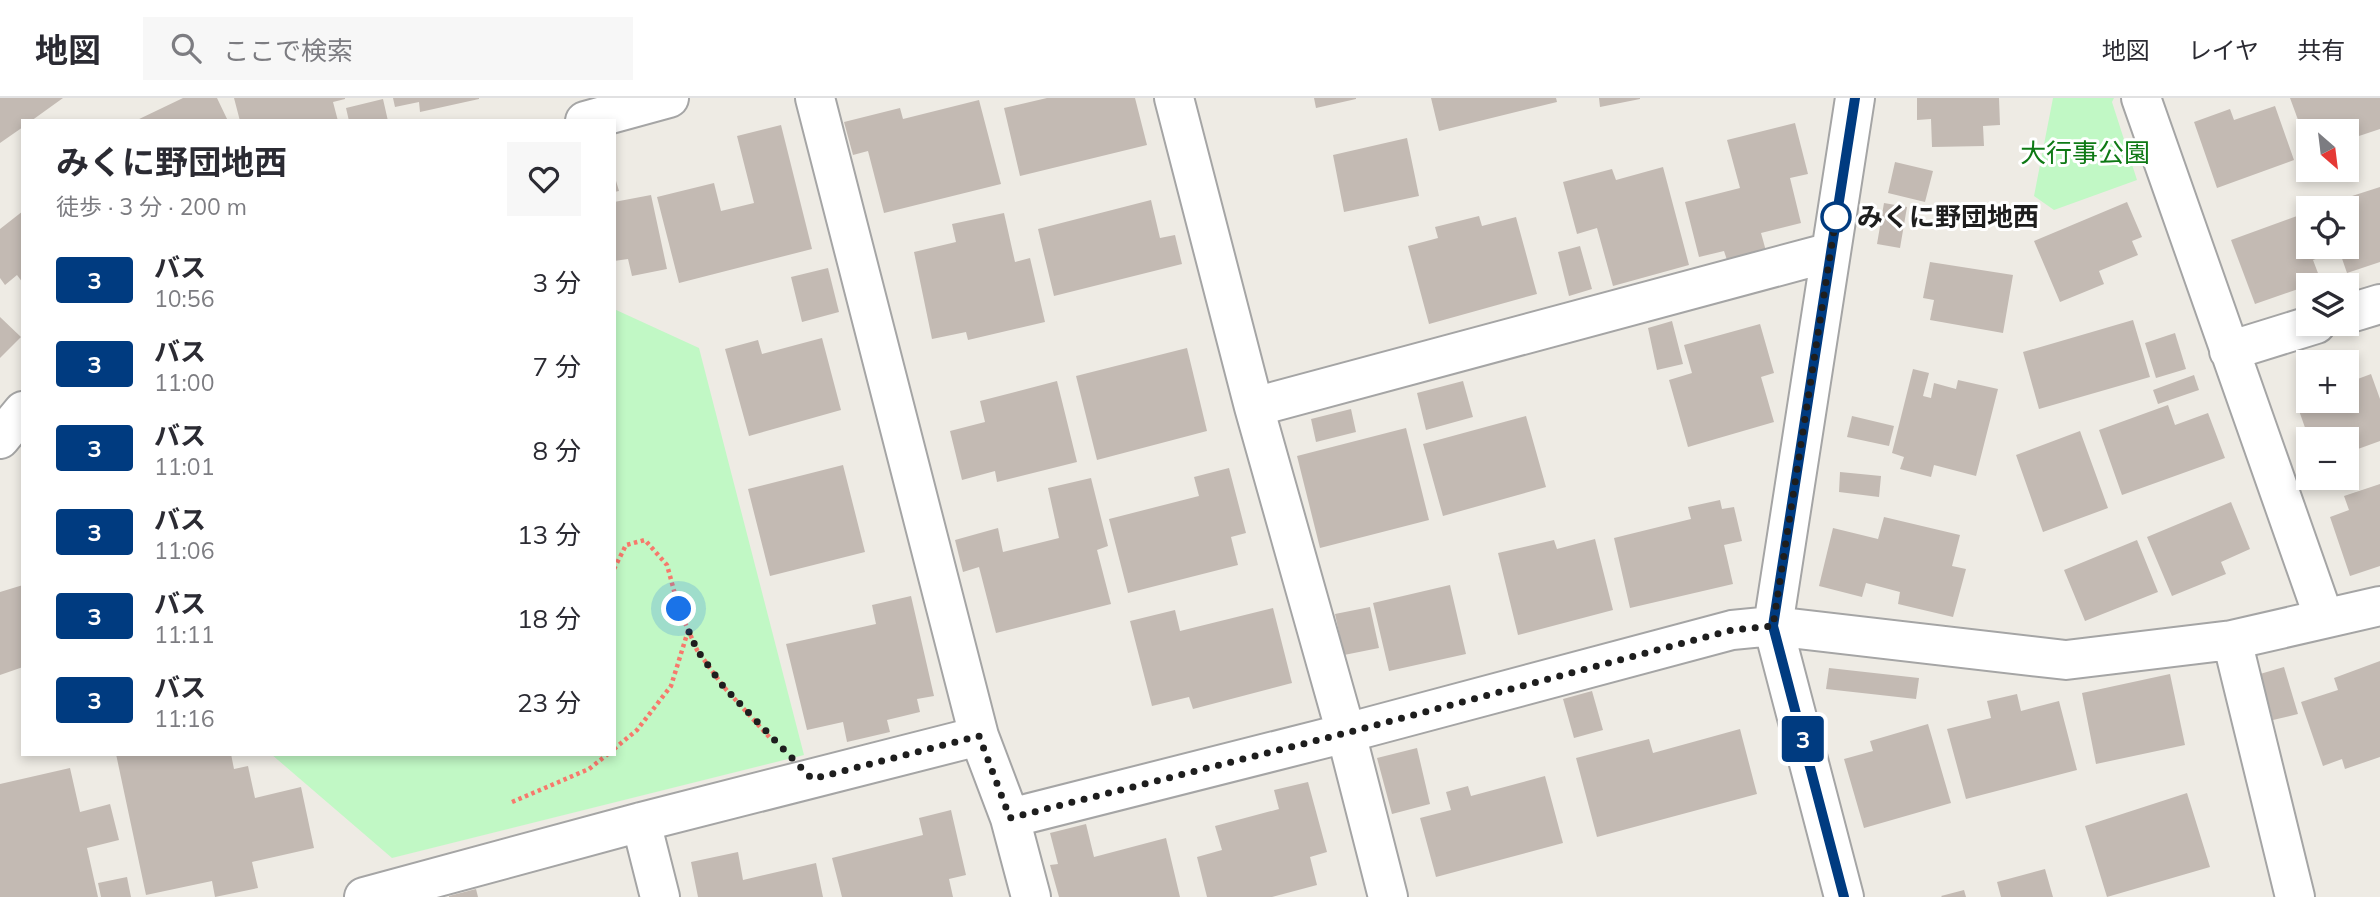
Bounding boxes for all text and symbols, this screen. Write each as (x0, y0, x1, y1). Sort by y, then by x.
search box (143, 17, 633, 80)
text: 地図 (35, 29, 101, 70)
icon: search (167, 29, 205, 67)
text: ここで検索 (223, 34, 353, 67)
text: 地図 (2102, 35, 2150, 65)
text: レイヤ (2188, 35, 2259, 65)
text: 共有 (2297, 35, 2345, 65)
north arrow (2296, 119, 2359, 182)
map controls (2296, 119, 2359, 490)
park label: 大行事公園 (2020, 136, 2150, 169)
text: みくに野団地西 (56, 141, 287, 182)
button: heart (507, 142, 581, 216)
text: 徒歩 · 3 分 · 200 m (56, 192, 247, 221)
button: locate (2296, 196, 2359, 259)
place label: みくに野団地西 (1857, 200, 2039, 233)
marker: みくに野団地西 (1821, 202, 1851, 232)
text: バス (154, 251, 206, 284)
text: 3 (87, 265, 102, 295)
text: 3 分 (533, 266, 581, 299)
button: layers (2296, 273, 2359, 336)
text: 10:56 (154, 284, 214, 313)
text: バス (154, 335, 206, 368)
text: 3 (87, 349, 102, 379)
text: 7 分 (533, 350, 581, 383)
button: + (2296, 350, 2359, 413)
text: 11:00 (154, 368, 214, 397)
text: バス (154, 419, 206, 452)
button: − (2296, 427, 2359, 490)
text: 3 (87, 433, 102, 463)
text: 8 分 (533, 434, 581, 467)
text: 11:01 (154, 452, 214, 481)
text: バス (154, 503, 206, 536)
text: 3 (87, 517, 102, 547)
text: 13 分 (517, 518, 581, 551)
text: 11:06 (154, 536, 214, 565)
text: バス (154, 587, 206, 620)
your location (661, 591, 696, 626)
text: 3 (87, 601, 102, 631)
text: 18 分 (517, 602, 581, 635)
text: 11:11 (154, 620, 214, 649)
text: バス (154, 671, 206, 704)
text: 3 (87, 685, 102, 715)
text: 23 分 (517, 686, 581, 719)
text: 11:16 (154, 704, 214, 733)
line badge: 3 (1780, 716, 1826, 762)
text: 3 (1796, 724, 1810, 754)

